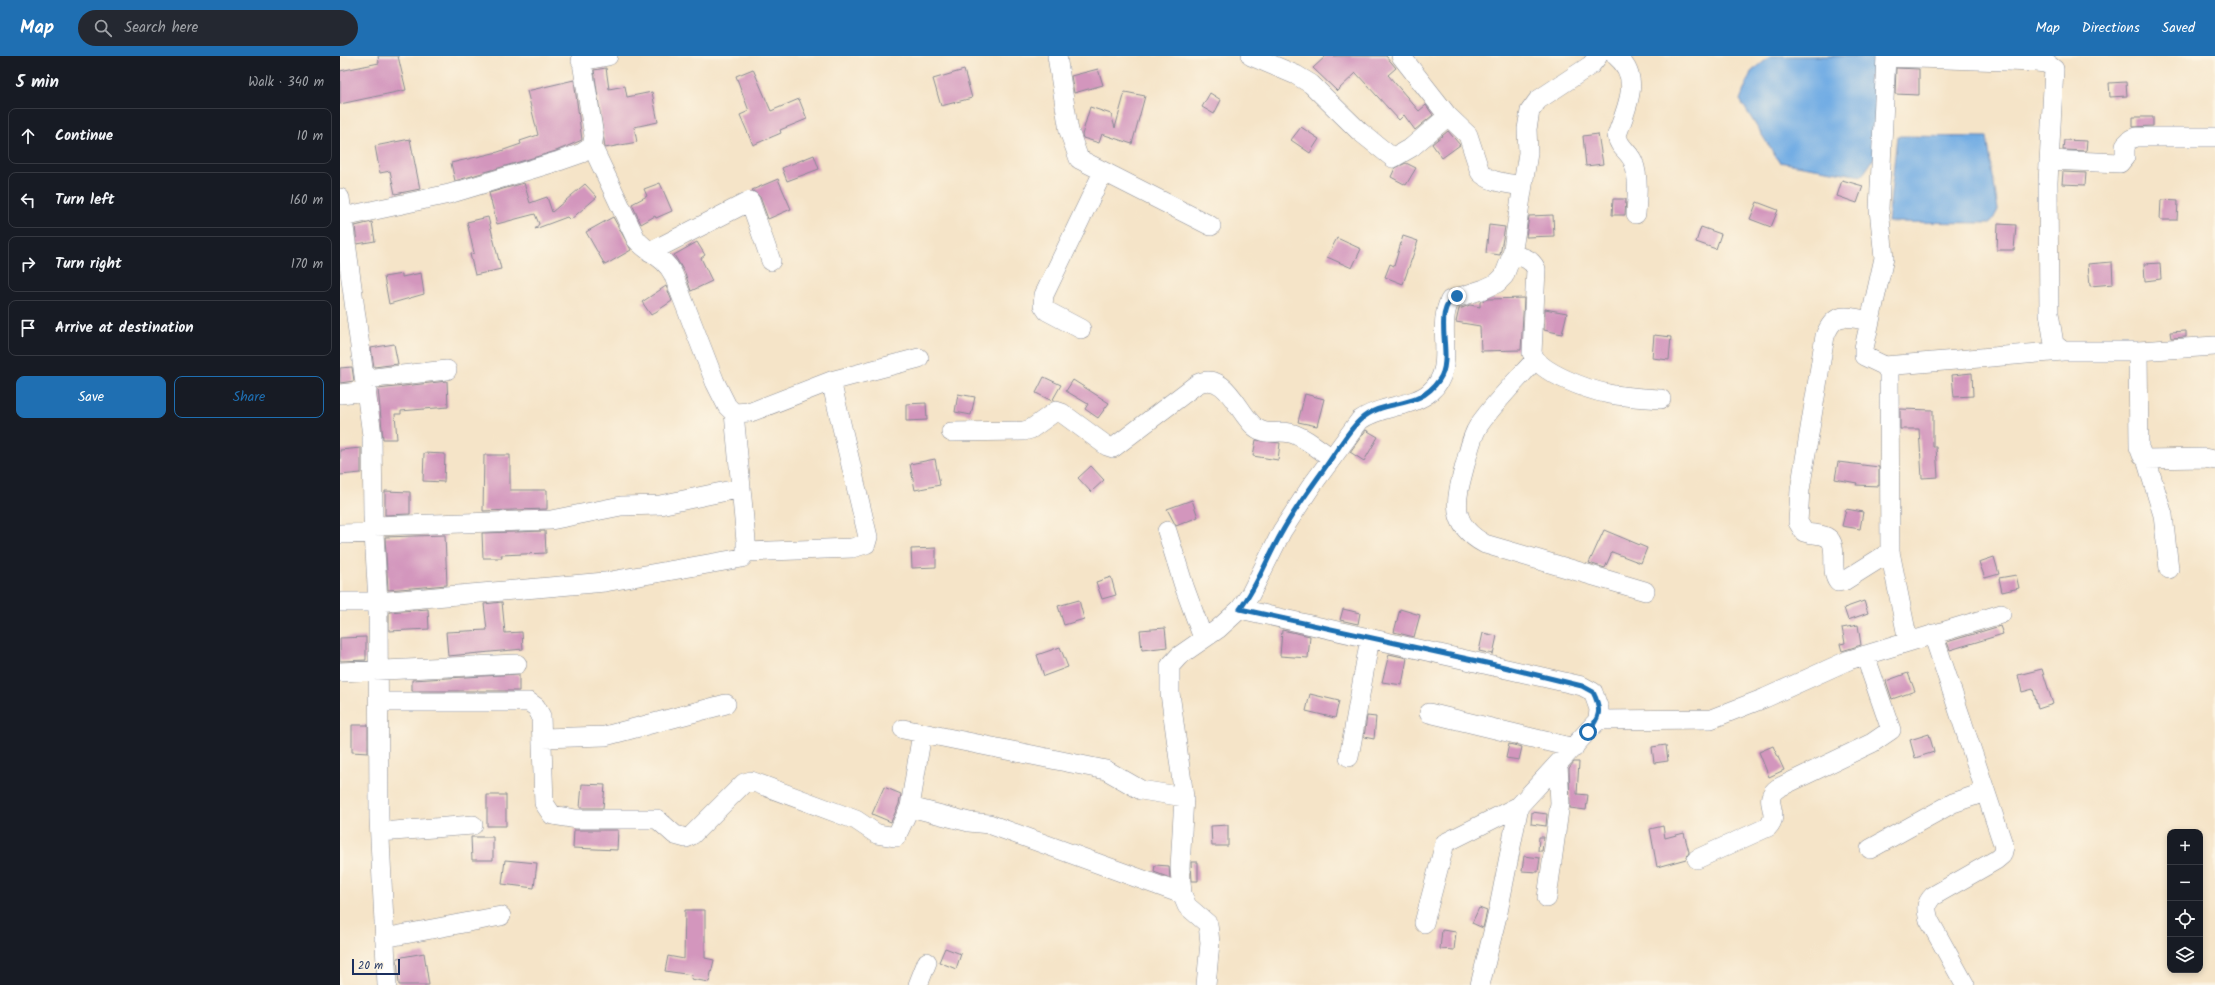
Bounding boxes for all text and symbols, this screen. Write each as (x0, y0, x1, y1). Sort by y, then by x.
search box (78, 10, 358, 46)
text: Map (20, 13, 54, 43)
text: Search here (124, 16, 198, 40)
icon: search (92, 17, 114, 39)
text: Map (2035, 17, 2060, 39)
text: Directions (2082, 17, 2140, 39)
text: Saved (2162, 17, 2195, 39)
text: 5 min (16, 69, 59, 96)
text: Walk · 340 m (248, 72, 324, 93)
text: Continue (55, 124, 113, 148)
icon: ahead (17, 125, 39, 147)
text: 10 m (297, 126, 323, 147)
text: Turn left (55, 188, 115, 212)
icon: left (17, 189, 39, 211)
text: 160 m (290, 190, 323, 211)
text: Turn right (55, 252, 122, 276)
icon: right (17, 253, 39, 275)
text: 170 m (291, 254, 323, 275)
route end (1448, 287, 1466, 305)
text: Arrive at destination (55, 316, 194, 340)
icon: arrive (17, 317, 39, 339)
button: Save (16, 376, 166, 418)
button: Share (174, 376, 324, 418)
route start (1579, 723, 1597, 741)
map controls (2167, 829, 2203, 973)
button: + (2167, 829, 2203, 865)
button: − (2167, 865, 2203, 901)
button: locate (2167, 901, 2203, 937)
button: layers (2167, 937, 2203, 973)
scale bar (352, 957, 400, 976)
text: 20 m (358, 957, 383, 975)

